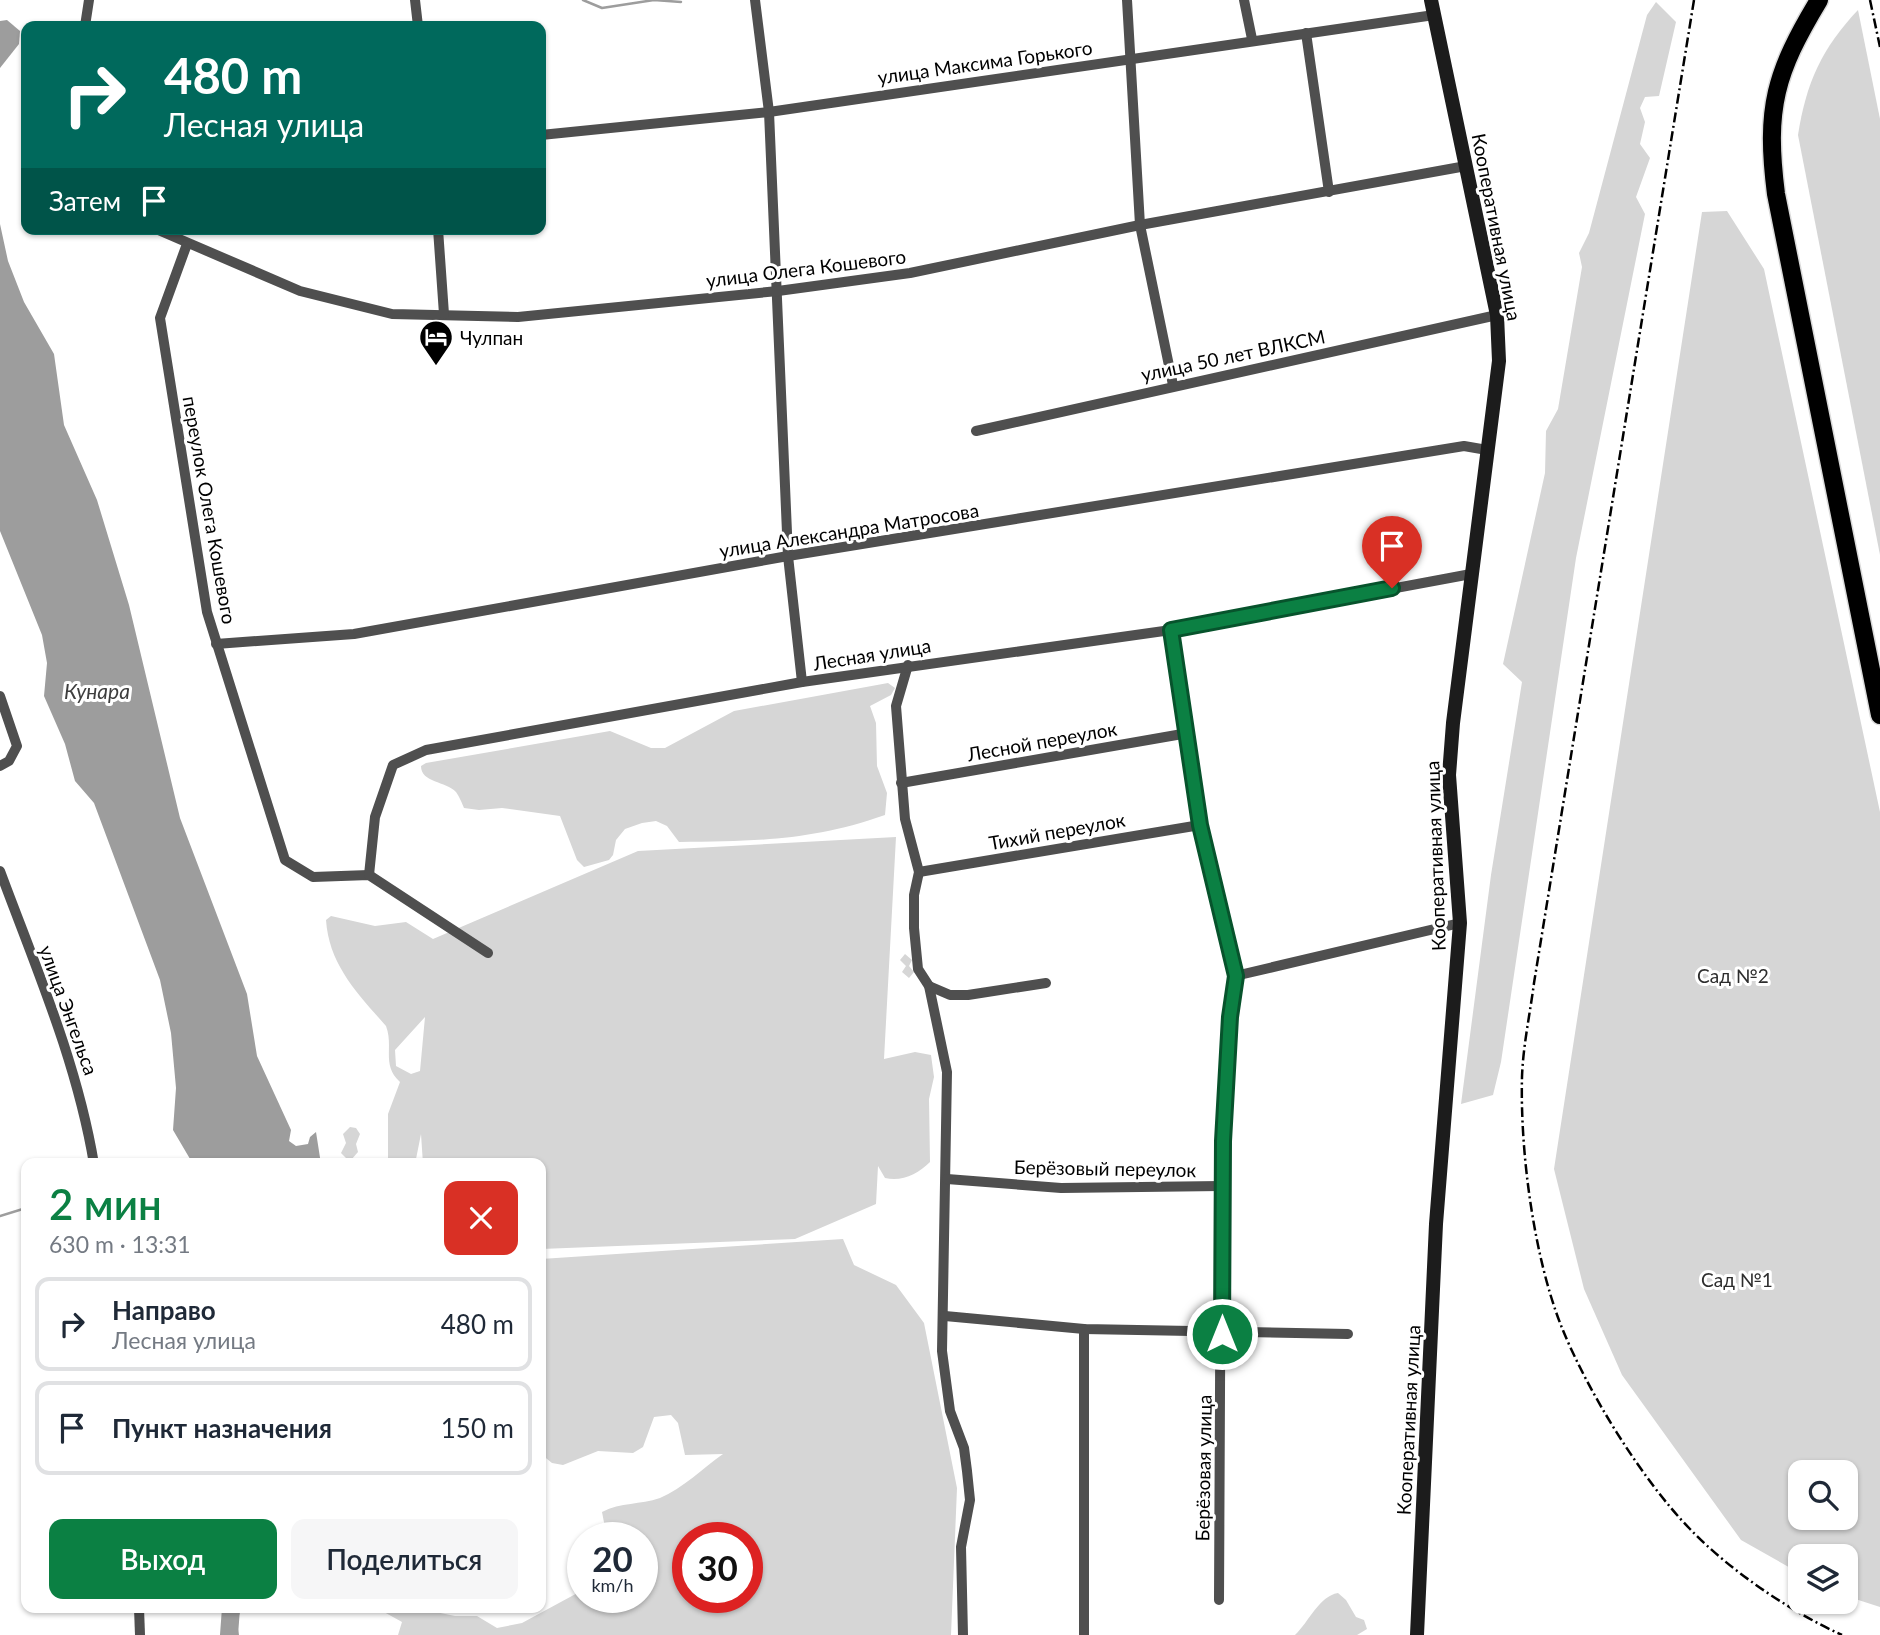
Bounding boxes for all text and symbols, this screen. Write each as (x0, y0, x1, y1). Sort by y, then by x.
street label: улица Максима Горького (876, 36, 1094, 88)
text: 480 m (164, 46, 302, 104)
icon: right (49, 49, 140, 140)
text: Лесная улица (164, 105, 364, 144)
street label: Кооперативная улица (1468, 131, 1526, 323)
icon: arrive (135, 182, 173, 220)
text: Затем (49, 185, 121, 217)
street label: улица Олега Кошевого (705, 244, 907, 292)
hotel icon: Чулпан (417, 318, 455, 367)
street label: улица 50 лет ВЛКСМ (1139, 324, 1327, 386)
place label: Чулпан (460, 326, 523, 349)
street label: переулок Олега Кошевого (179, 394, 241, 626)
street label: улица Александра Матросова (718, 498, 980, 562)
pin (1362, 516, 1422, 588)
icon: arrive (1373, 527, 1411, 565)
street label: Лесная улица (811, 633, 933, 675)
water label: Кунара (64, 678, 130, 703)
street label: Лесной переулок (964, 716, 1119, 766)
street label: Кооперативная улица (1420, 760, 1450, 952)
street label: Тихий переулок (987, 808, 1127, 854)
street label: улица Энгельса (35, 942, 103, 1078)
park label: Сад №2 (1697, 964, 1769, 987)
street label: Берёзовый переулок (1014, 1155, 1197, 1181)
text: 2 мин (49, 1179, 162, 1229)
button: close (444, 1181, 518, 1255)
text: 630 m · 13:31 (49, 1230, 191, 1258)
park label: Сад №1 (1701, 1268, 1773, 1291)
text: Направо (112, 1294, 216, 1326)
position arrow (1185, 1297, 1259, 1371)
icon: right (53, 1305, 91, 1343)
text: 480 m (441, 1308, 514, 1340)
street label: Кооперативная улица (1392, 1324, 1424, 1516)
text: Лесная улица (112, 1326, 256, 1354)
street label: Берёзовая улица (1190, 1394, 1216, 1542)
icon: arrive (53, 1409, 91, 1447)
text: Пункт назначения (112, 1412, 332, 1444)
text: 150 m (441, 1412, 514, 1444)
map controls (1788, 1460, 1858, 1614)
button: search (1788, 1460, 1858, 1530)
button: Выход (49, 1519, 277, 1599)
button: Поделиться (291, 1519, 518, 1599)
speed limit sign: 30 (672, 1522, 763, 1613)
text: 20 (592, 1537, 633, 1579)
button: layers (1788, 1544, 1858, 1614)
text: km/h (591, 1574, 634, 1596)

